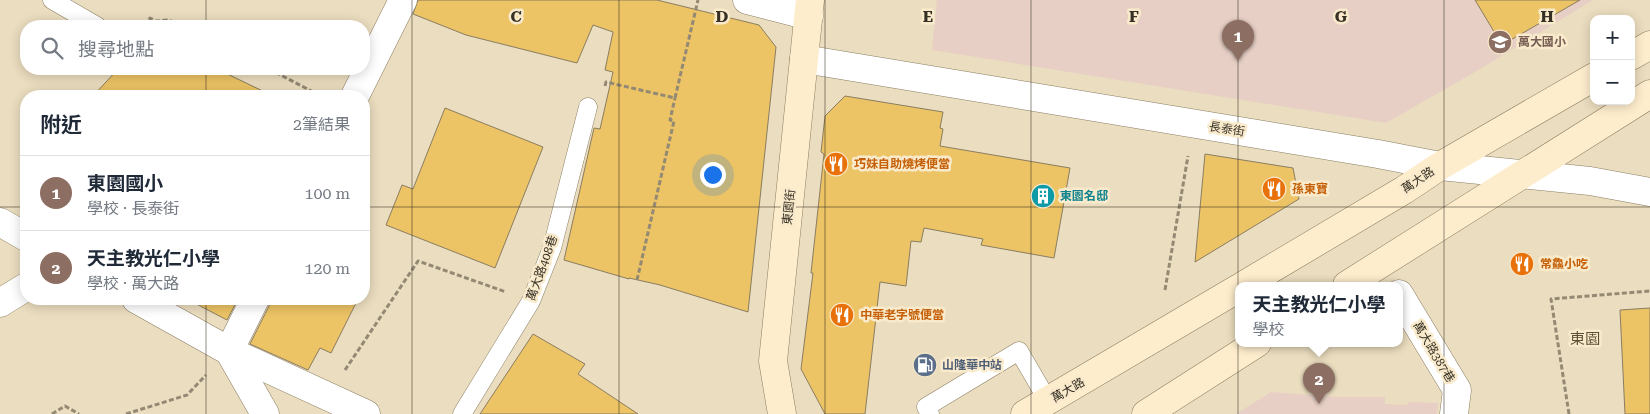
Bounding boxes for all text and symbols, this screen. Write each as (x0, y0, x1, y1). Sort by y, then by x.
text: C (510, 7, 522, 26)
text: D (716, 7, 729, 26)
text: E (923, 7, 933, 26)
text: F (1129, 7, 1139, 26)
text: G (1335, 7, 1348, 26)
text: H (1540, 7, 1554, 26)
map controls (1590, 15, 1635, 105)
button: + (1590, 15, 1635, 60)
search box (20, 20, 370, 75)
pin: 1 (1222, 20, 1254, 61)
school or university icon: 萬大國小 (1487, 29, 1513, 55)
icon: search (38, 34, 66, 62)
place label: 萬大國小 (1518, 35, 1566, 49)
text: 搜尋地點 (78, 38, 154, 61)
button: − (1590, 60, 1635, 105)
text: 附近 (40, 113, 82, 137)
text: 2筆結果 (293, 115, 350, 134)
street label: 長泰街 (1208, 119, 1246, 139)
restaurant icon: 巧妹自助燒烤便當 (823, 151, 849, 177)
place label: 巧妹自助燒烤便當 (854, 157, 950, 171)
your location (700, 162, 726, 188)
street label: 萬大路 (1399, 164, 1437, 196)
text: 東園國小 (87, 172, 163, 195)
restaurant icon: 孫東寶 (1261, 176, 1287, 202)
place label: 孫東寶 (1292, 182, 1328, 196)
building icon: 東園名邸 (1030, 183, 1056, 209)
text: 1 (52, 184, 60, 203)
text: 100 m (304, 184, 350, 203)
street label: 東園街 (780, 188, 798, 226)
place label: 東園名邸 (1060, 189, 1108, 203)
text: 學校 · 長泰街 (87, 199, 179, 218)
street label: 萬大路408巷 (524, 234, 560, 302)
text: 天主教光仁小學 (87, 247, 220, 270)
restaurant icon: 常鱻小吃 (1509, 251, 1535, 277)
place label: 常鱻小吃 (1540, 257, 1588, 271)
text: 2 (52, 259, 60, 278)
text: 120 m (304, 259, 350, 278)
text: 學校 · 萬大路 (87, 274, 179, 293)
popup (1235, 282, 1403, 347)
text: 天主教光仁小學 (1252, 293, 1386, 316)
restaurant icon: 中華老字號便當 (829, 302, 855, 328)
place label: 中華老字號便當 (860, 308, 944, 322)
street label: 萬大路387巷 (1410, 319, 1458, 385)
text: 學校 (1252, 320, 1285, 339)
district label: 東園 (1570, 330, 1600, 348)
fuel station icon: 山隆華中站 (912, 352, 938, 378)
place label: 山隆華中站 (942, 358, 1002, 372)
pin: 2 (1303, 363, 1335, 404)
street label: 萬大路 (1049, 375, 1087, 405)

